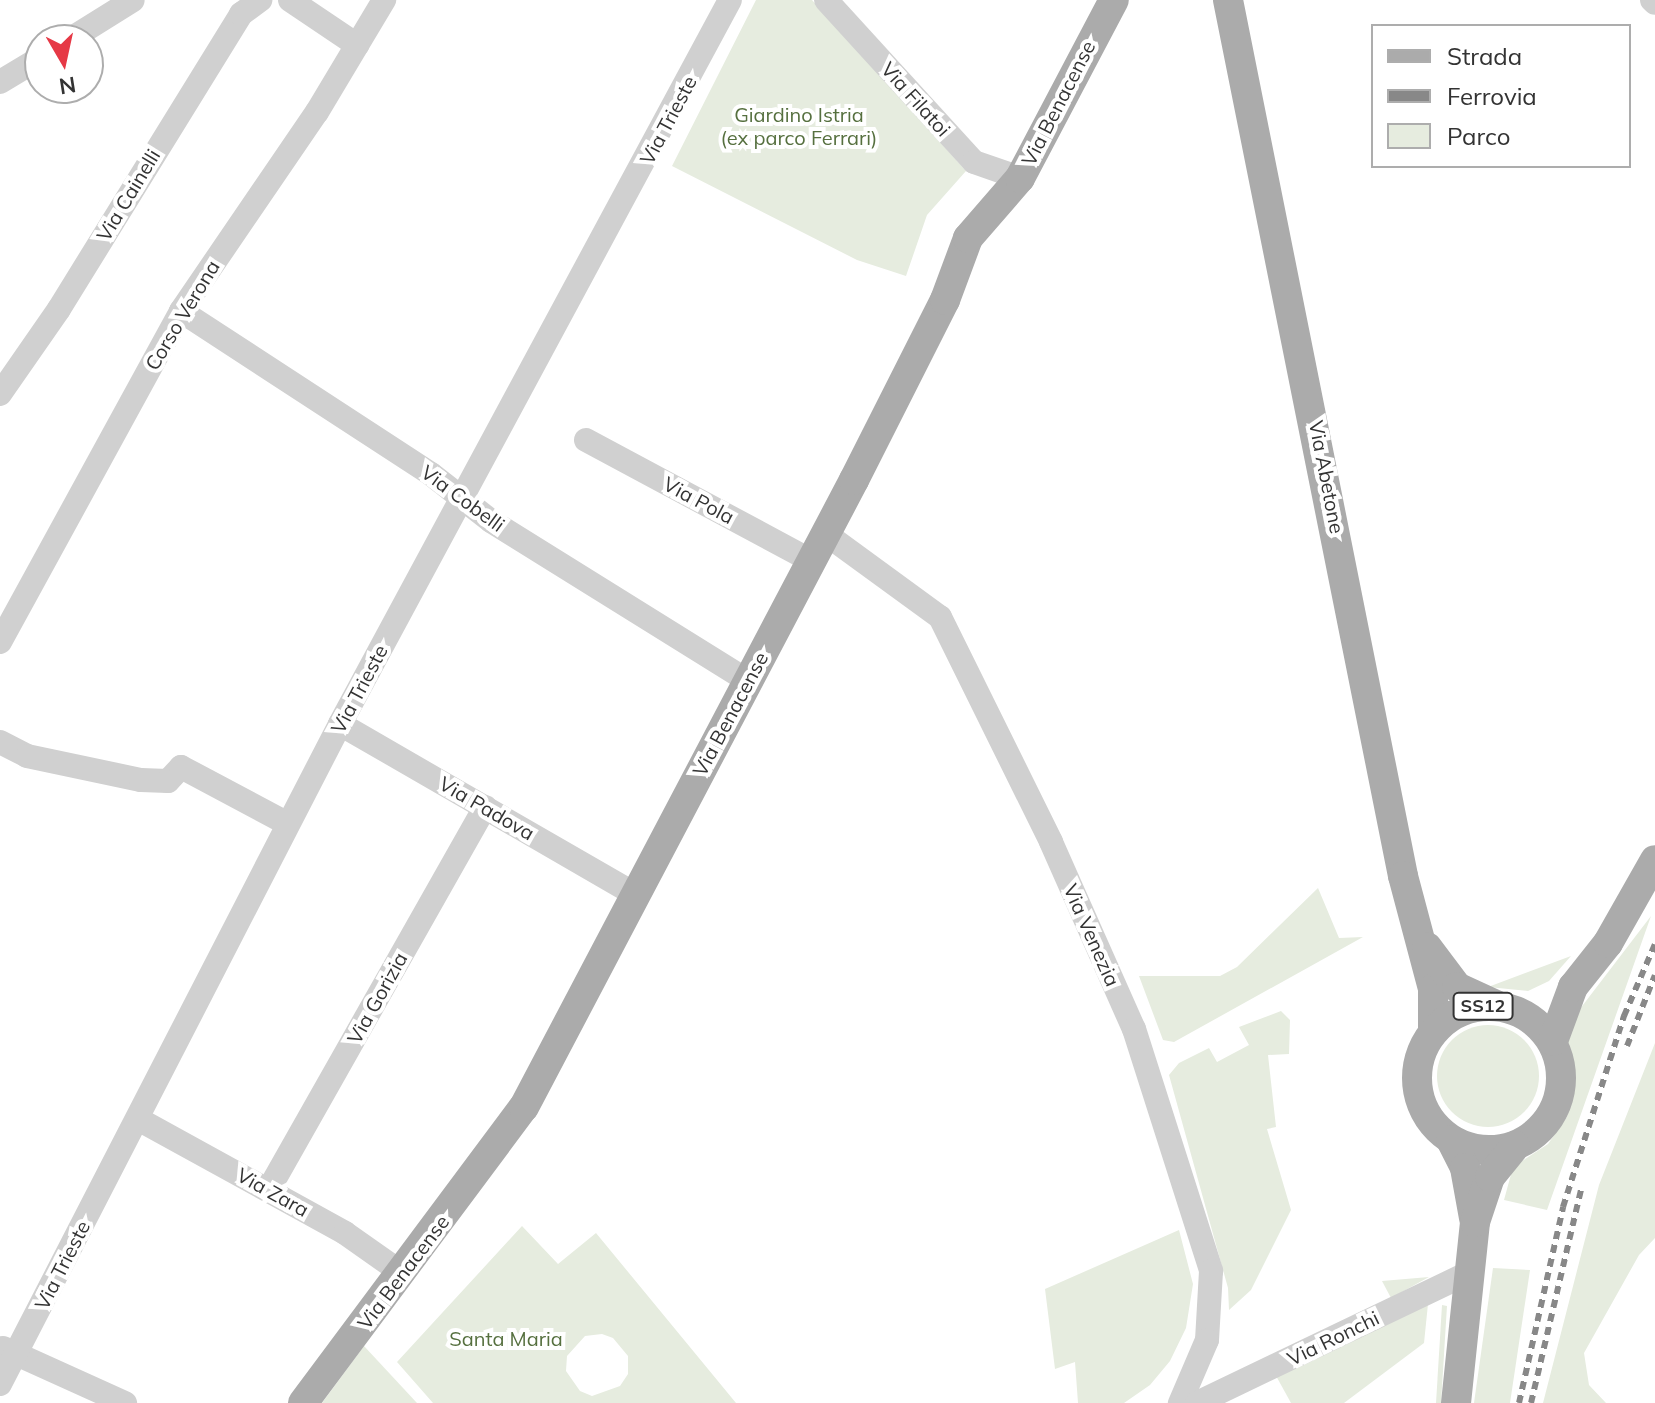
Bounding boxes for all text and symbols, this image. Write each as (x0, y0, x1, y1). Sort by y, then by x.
north arrow (24, 24, 104, 104)
legend (1371, 24, 1631, 168)
street label: Via Benacense (1016, 36, 1100, 170)
text: Strada (1447, 41, 1522, 71)
street label: Via Filatoi (876, 57, 956, 141)
text: N (57, 71, 78, 101)
street label: Via Trieste (635, 72, 701, 168)
text: Ferrovia (1447, 81, 1537, 111)
park label: Giardino Istria (ex parco Ferrari) (721, 103, 877, 150)
text: Parco (1447, 121, 1510, 151)
street label: Via Cainelli (91, 145, 165, 245)
street label: Corso Verona (140, 256, 224, 374)
street label: Via Abetone (1304, 419, 1350, 535)
street label: Via Cobelli (417, 460, 509, 536)
street label: Via Pola (660, 471, 738, 529)
street label: Via Trieste (326, 641, 392, 737)
street label: Via Benacense (687, 648, 773, 780)
street label: Via Padova (435, 771, 539, 845)
street label: Via Venezia (1059, 880, 1125, 990)
street label: Via Gorizia (342, 948, 412, 1048)
road number: SS12 (1451, 992, 1515, 1020)
street label: Via Zara (233, 1162, 313, 1222)
street label: Via Benacense (352, 1210, 454, 1334)
street label: Via Trieste (29, 1216, 95, 1314)
street label: Via Ronchi (1283, 1305, 1383, 1371)
park label: Santa Maria (449, 1326, 563, 1350)

